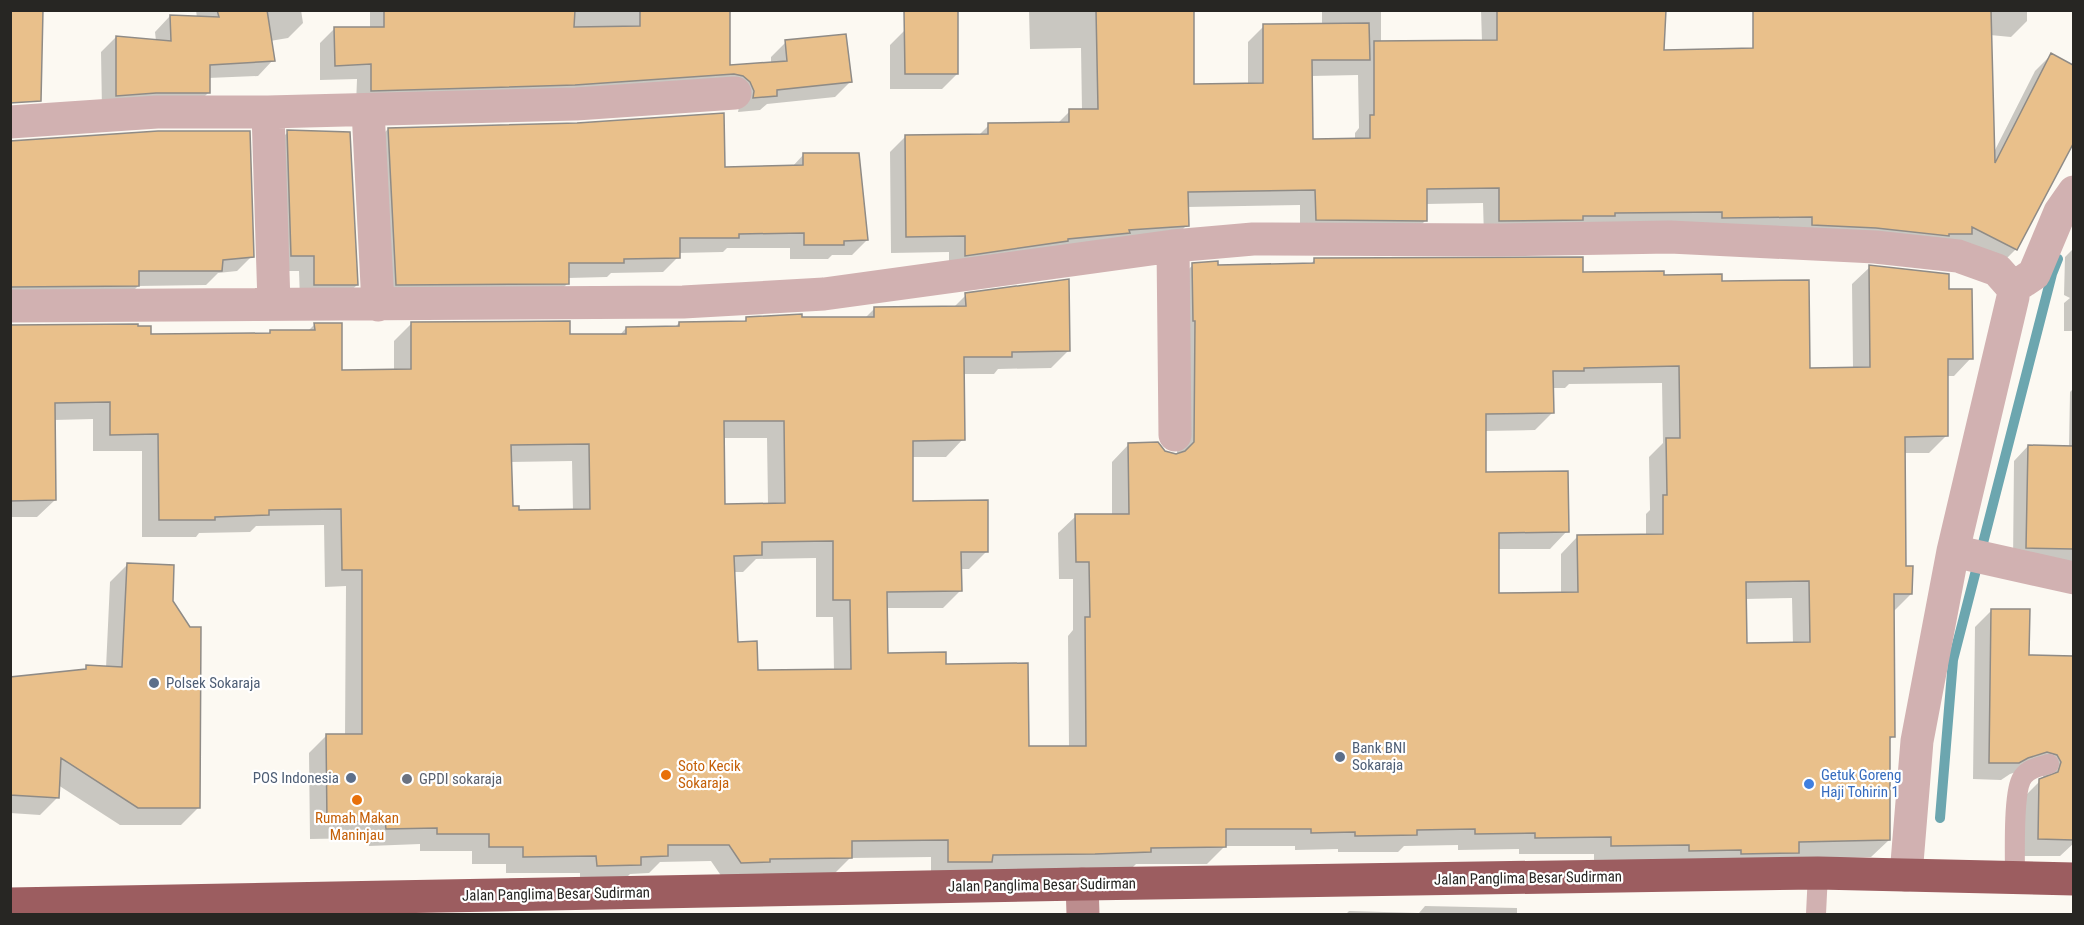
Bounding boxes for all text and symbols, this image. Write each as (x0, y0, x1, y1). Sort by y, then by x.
place label: Polsek Sokaraja (166, 674, 261, 692)
marker: Polsek Sokaraja (147, 676, 161, 690)
place label: Bank BNI Sokaraja (1352, 739, 1406, 774)
marker: Bank BNI Sokaraja (1333, 750, 1347, 764)
place label: Soto Kecik Sokaraja (678, 757, 741, 792)
place label: Getuk Goreng Haji Tohirin 1 (1821, 766, 1901, 801)
marker: Soto Kecik Sokaraja (659, 768, 673, 782)
place label: POS Indonesia (253, 769, 339, 787)
place label: GPDI sokaraja (419, 770, 502, 788)
marker: POS Indonesia (344, 771, 358, 785)
marker: GPDI sokaraja (400, 772, 414, 786)
marker: Getuk Goreng Haji Tohirin 1 (1802, 777, 1816, 791)
marker: Rumah Makan Maninjau (350, 793, 364, 807)
place label: Rumah Makan Maninjau (315, 809, 399, 844)
street label: Jalan Panglima Besar Sudirman (1434, 867, 1622, 889)
street label: Jalan Panglima Besar Sudirman (948, 874, 1136, 896)
street label: Jalan Panglima Besar Sudirman (462, 883, 650, 905)

